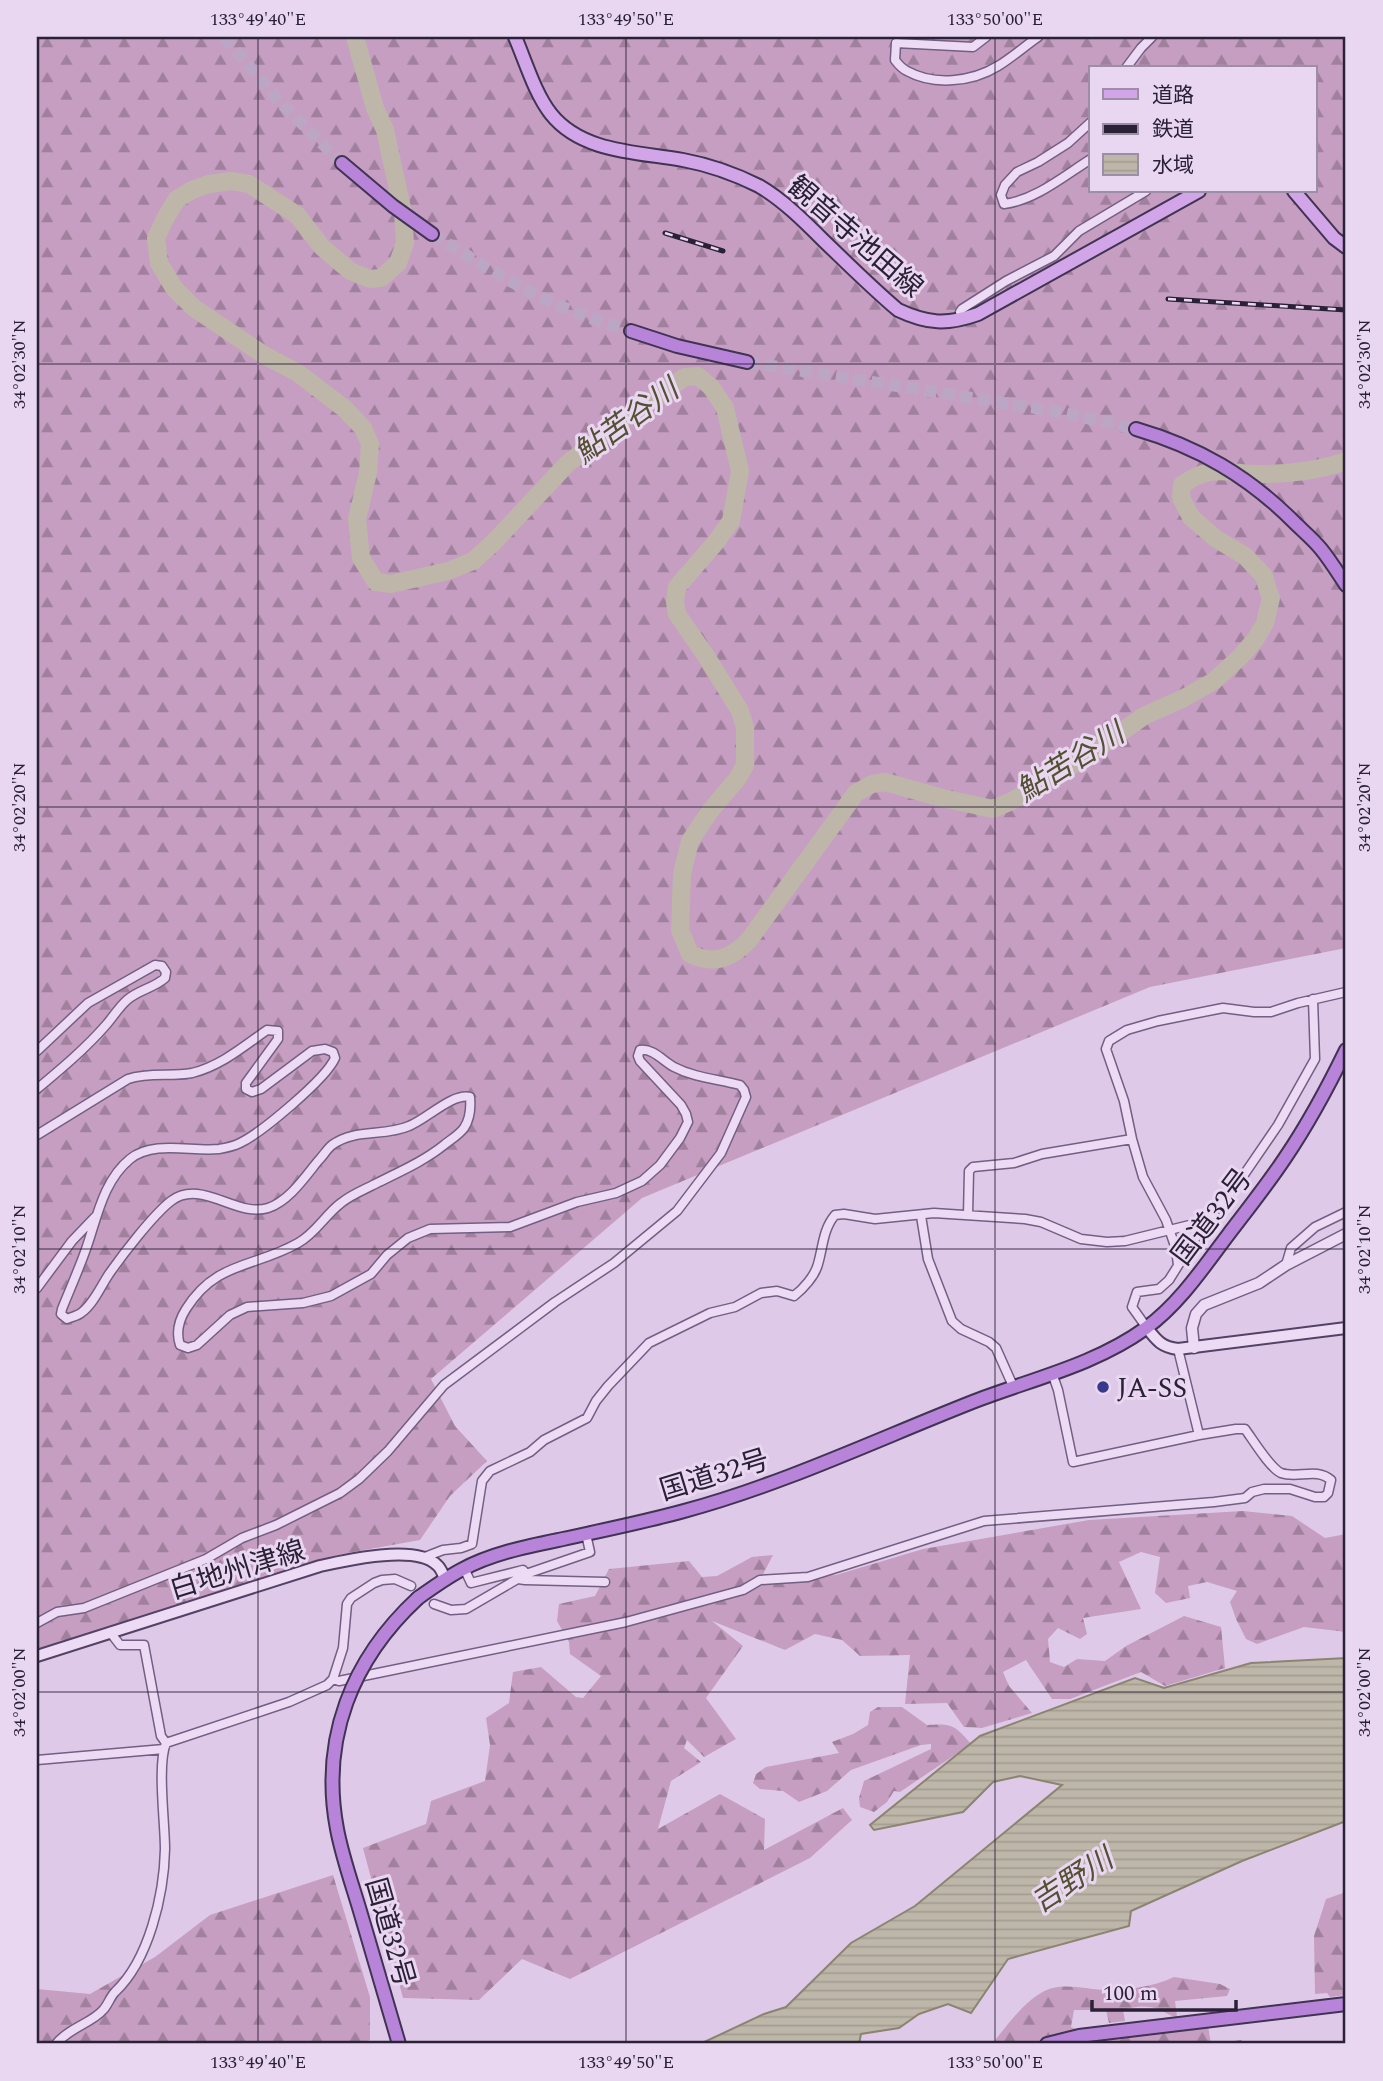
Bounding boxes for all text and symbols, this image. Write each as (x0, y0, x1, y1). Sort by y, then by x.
text: 133°49'40"E (210, 6, 306, 33)
text: 133°49'50"E (578, 6, 674, 33)
text: 133°50'00"E (947, 6, 1043, 33)
legend (1089, 66, 1316, 192)
text: 道路 (1152, 80, 1194, 112)
text: 鉄道 (1152, 114, 1194, 146)
text: 水域 (1152, 150, 1194, 182)
street label: 観音寺池田線 (778, 166, 933, 308)
text: 34°02'30"N (6, 319, 33, 409)
text: 34°02'30"N (1351, 319, 1378, 409)
water label: 鮎苦谷川 (565, 366, 691, 476)
water label: 鮎苦谷川 (1007, 710, 1136, 814)
text: 34°02'20"N (6, 762, 33, 852)
text: 34°02'20"N (1351, 762, 1378, 852)
street label: 国道32号 (1161, 1159, 1263, 1275)
text: 34°02'10"N (6, 1204, 33, 1294)
text: 34°02'10"N (1351, 1204, 1378, 1294)
place label: JA-SS (1117, 1367, 1187, 1410)
marker: JA-SS (1095, 1379, 1111, 1395)
street label: 国道32号 (655, 1438, 774, 1512)
street label: 白地州津線 (164, 1529, 311, 1611)
text: 34°02'00"N (6, 1647, 33, 1737)
text: 34°02'00"N (1351, 1647, 1378, 1737)
water label: 吉野川 (1022, 1835, 1125, 1925)
street label: 国道32号 (353, 1873, 426, 1992)
scale bar (1092, 1969, 1236, 2013)
text: 100 m (1103, 1978, 1158, 2010)
text: 133°49'40"E (210, 2049, 306, 2076)
text: 133°49'50"E (578, 2049, 674, 2076)
text: 133°50'00"E (947, 2049, 1043, 2076)

